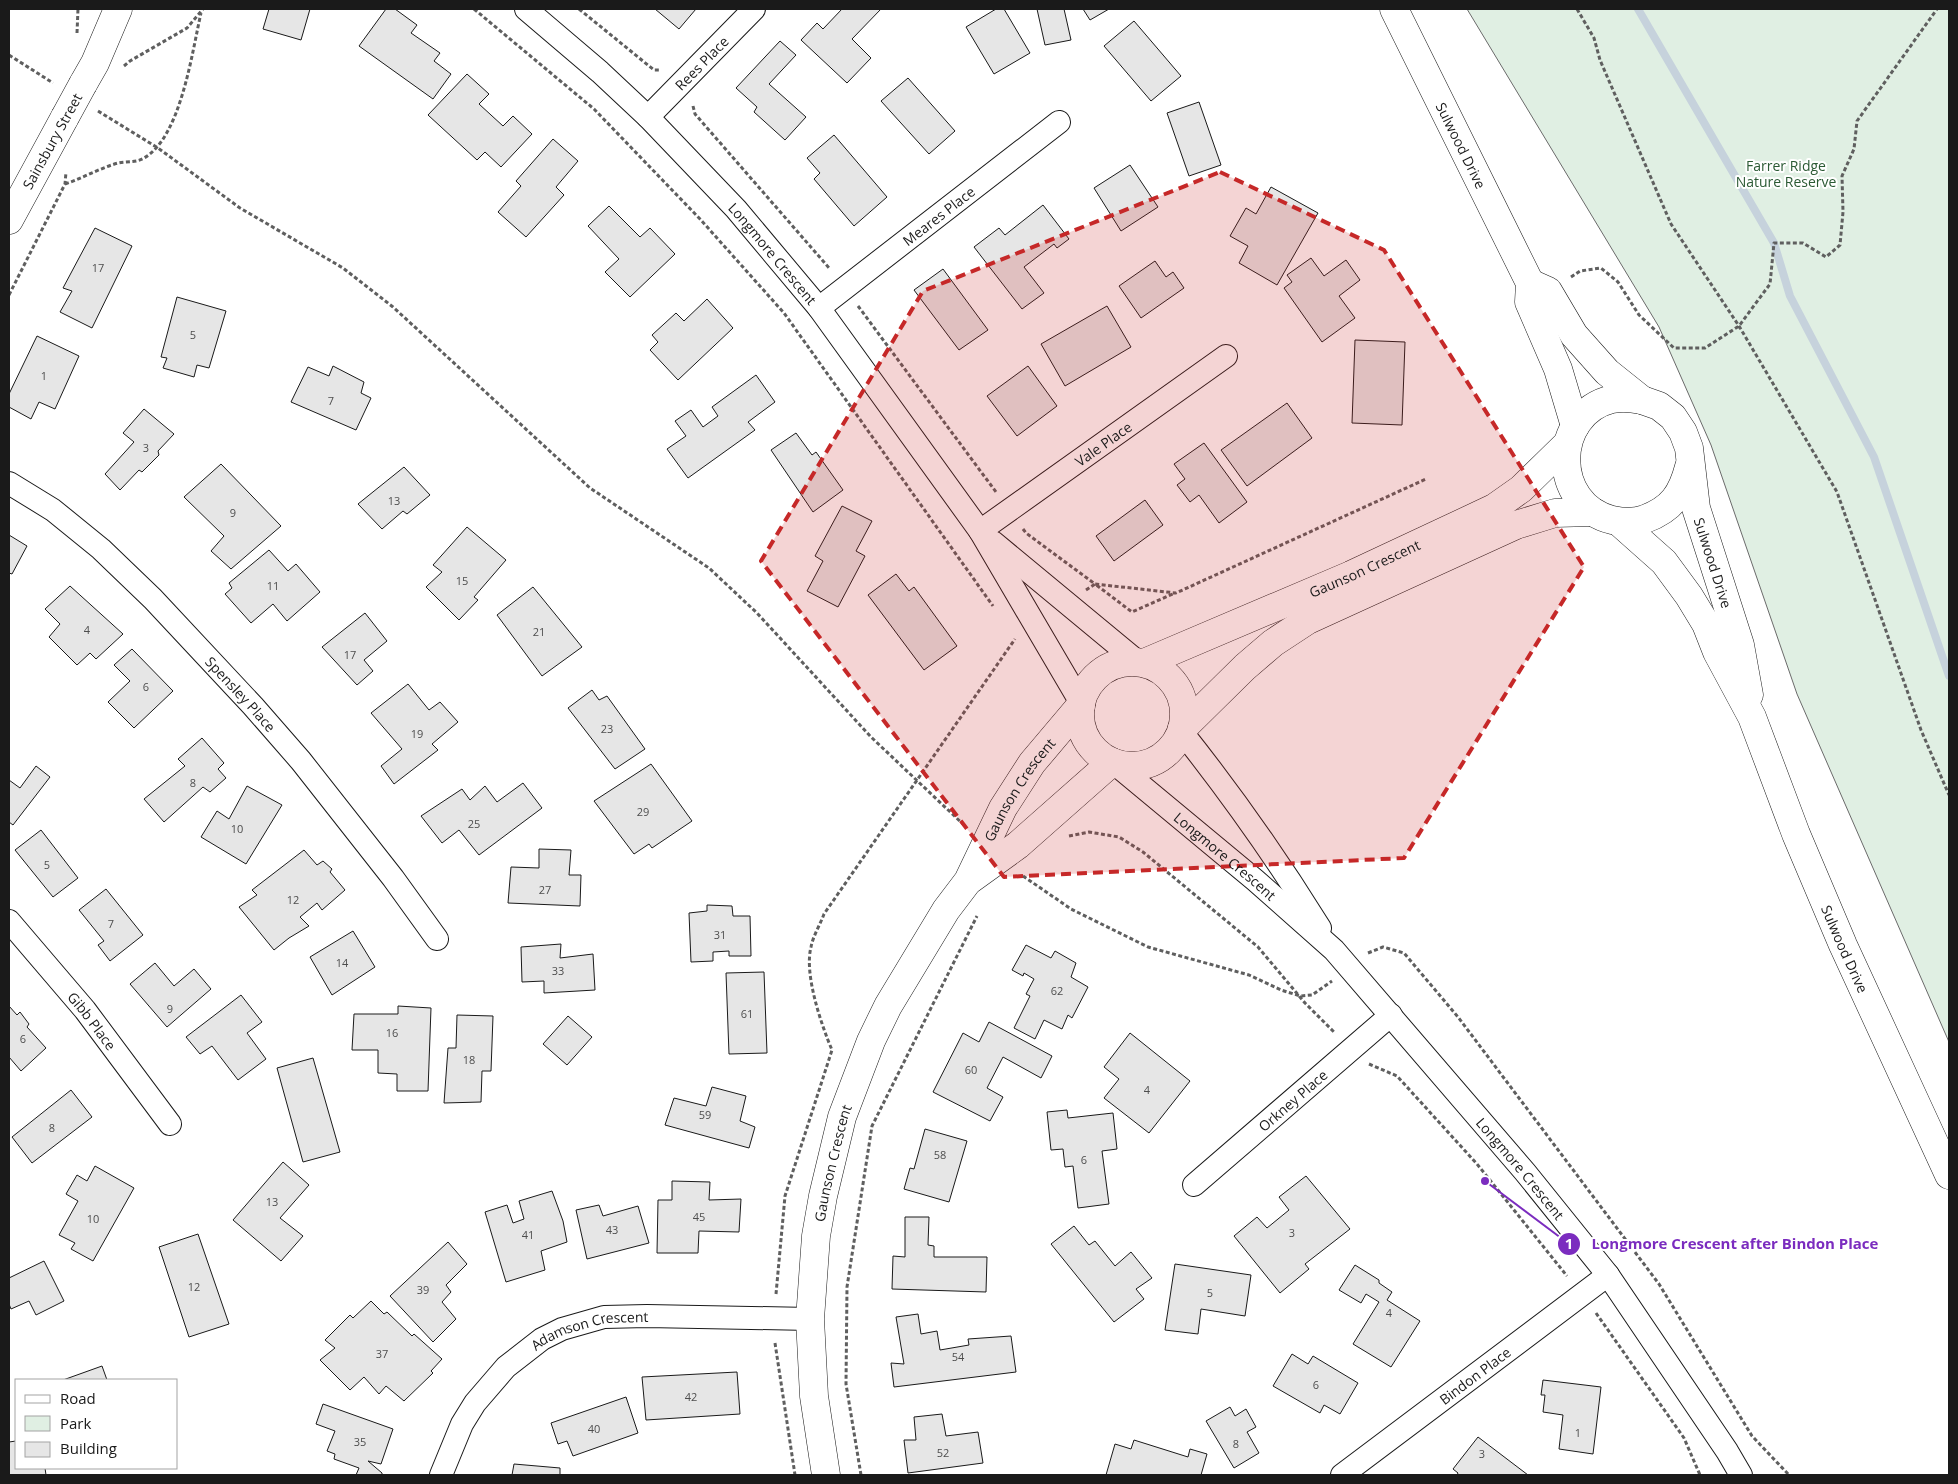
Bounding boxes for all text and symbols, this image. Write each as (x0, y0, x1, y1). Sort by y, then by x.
street label: Rees Place (670, 31, 732, 94)
street label: Sainsbury Street (18, 90, 86, 192)
street label: Sulwood Drive (1432, 99, 1491, 192)
park label: Farrer Ridge Nature Reserve (1736, 156, 1836, 191)
street label: Meares Place (898, 181, 978, 250)
street label: Longmore Crescent (725, 198, 821, 308)
house number: 17 (92, 260, 104, 275)
house number: 5 (190, 327, 196, 342)
house number: 1 (41, 368, 47, 383)
house number: 7 (328, 393, 334, 408)
street label: Vale Place (1071, 417, 1135, 470)
house number: 3 (143, 440, 149, 455)
house number: 13 (388, 493, 400, 508)
house number: 9 (230, 505, 236, 520)
street label: Sulwood Drive (1690, 515, 1737, 610)
street label: Gaunson Crescent (1306, 535, 1423, 601)
house number: 15 (456, 573, 468, 588)
house number: 11 (267, 578, 279, 593)
house number: 4 (84, 622, 91, 637)
house number: 21 (533, 624, 545, 639)
house number: 17 (344, 647, 356, 662)
street label: Spensley Place (202, 652, 281, 736)
house number: 6 (143, 679, 149, 694)
house number: 23 (601, 721, 613, 736)
house number: 19 (411, 726, 423, 741)
street label: Gaunson Crescent (979, 734, 1059, 844)
house number: 8 (190, 775, 196, 790)
house number: 29 (637, 804, 649, 819)
street label: Longmore Crescent (1170, 807, 1281, 904)
house number: 25 (468, 816, 480, 831)
house number: 10 (231, 821, 243, 836)
house number: 5 (44, 857, 50, 872)
house number: 27 (539, 882, 551, 897)
house number: 12 (287, 892, 299, 907)
street label: Sulwood Drive (1818, 902, 1873, 996)
house number: 7 (108, 916, 114, 931)
house number: 31 (714, 927, 726, 942)
house number: 14 (336, 955, 349, 970)
house number: 33 (552, 963, 564, 978)
house number: 62 (1051, 983, 1063, 998)
street label: Gibb Place (64, 988, 121, 1054)
house number: 9 (167, 1001, 173, 1016)
house number: 61 (741, 1006, 753, 1021)
house number: 16 (386, 1025, 398, 1040)
house number: 6 (20, 1031, 26, 1046)
house number: 18 (463, 1052, 475, 1067)
house number: 60 (965, 1062, 977, 1077)
street label: Orkney Place (1254, 1065, 1331, 1135)
house number: 4 (1144, 1082, 1151, 1097)
street label: Gaunson Crescent (809, 1102, 855, 1223)
house number: 59 (699, 1107, 711, 1122)
street label: Longmore Crescent (1472, 1113, 1569, 1223)
house number: 8 (49, 1120, 55, 1135)
house number: 58 (934, 1147, 946, 1162)
house number: 6 (1081, 1152, 1087, 1167)
house number: 13 (266, 1194, 278, 1209)
house number: 45 (693, 1209, 705, 1224)
house number: 10 (87, 1211, 99, 1226)
house number: 43 (606, 1222, 618, 1237)
house number: 3 (1289, 1225, 1295, 1240)
house number: 41 (522, 1227, 534, 1242)
callout: Longmore Crescent after Bindon Place (1556, 1229, 1888, 1259)
text: 1 (1565, 1233, 1573, 1253)
text: Longmore Crescent after Bindon Place (1592, 1233, 1879, 1253)
house number: 12 (188, 1279, 200, 1294)
house number: 39 (417, 1282, 429, 1297)
house number: 5 (1207, 1285, 1213, 1300)
house number: 4 (1386, 1305, 1393, 1320)
street label: Adamson Crescent (526, 1306, 649, 1354)
street label: Bindon Place (1435, 1342, 1514, 1408)
house number: 37 (376, 1346, 388, 1361)
house number: 54 (952, 1349, 965, 1364)
house number: 6 (1313, 1377, 1319, 1392)
legend (15, 1379, 178, 1469)
text: Road (60, 1388, 96, 1408)
house number: 42 (685, 1389, 697, 1404)
text: Park (60, 1413, 91, 1433)
house number: 40 (588, 1421, 600, 1436)
house number: 1 (1575, 1425, 1581, 1440)
house number: 35 (354, 1434, 366, 1449)
house number: 8 (1233, 1436, 1239, 1451)
text: Building (60, 1438, 117, 1458)
house number: 52 (937, 1445, 949, 1460)
house number: 3 (1479, 1446, 1485, 1461)

